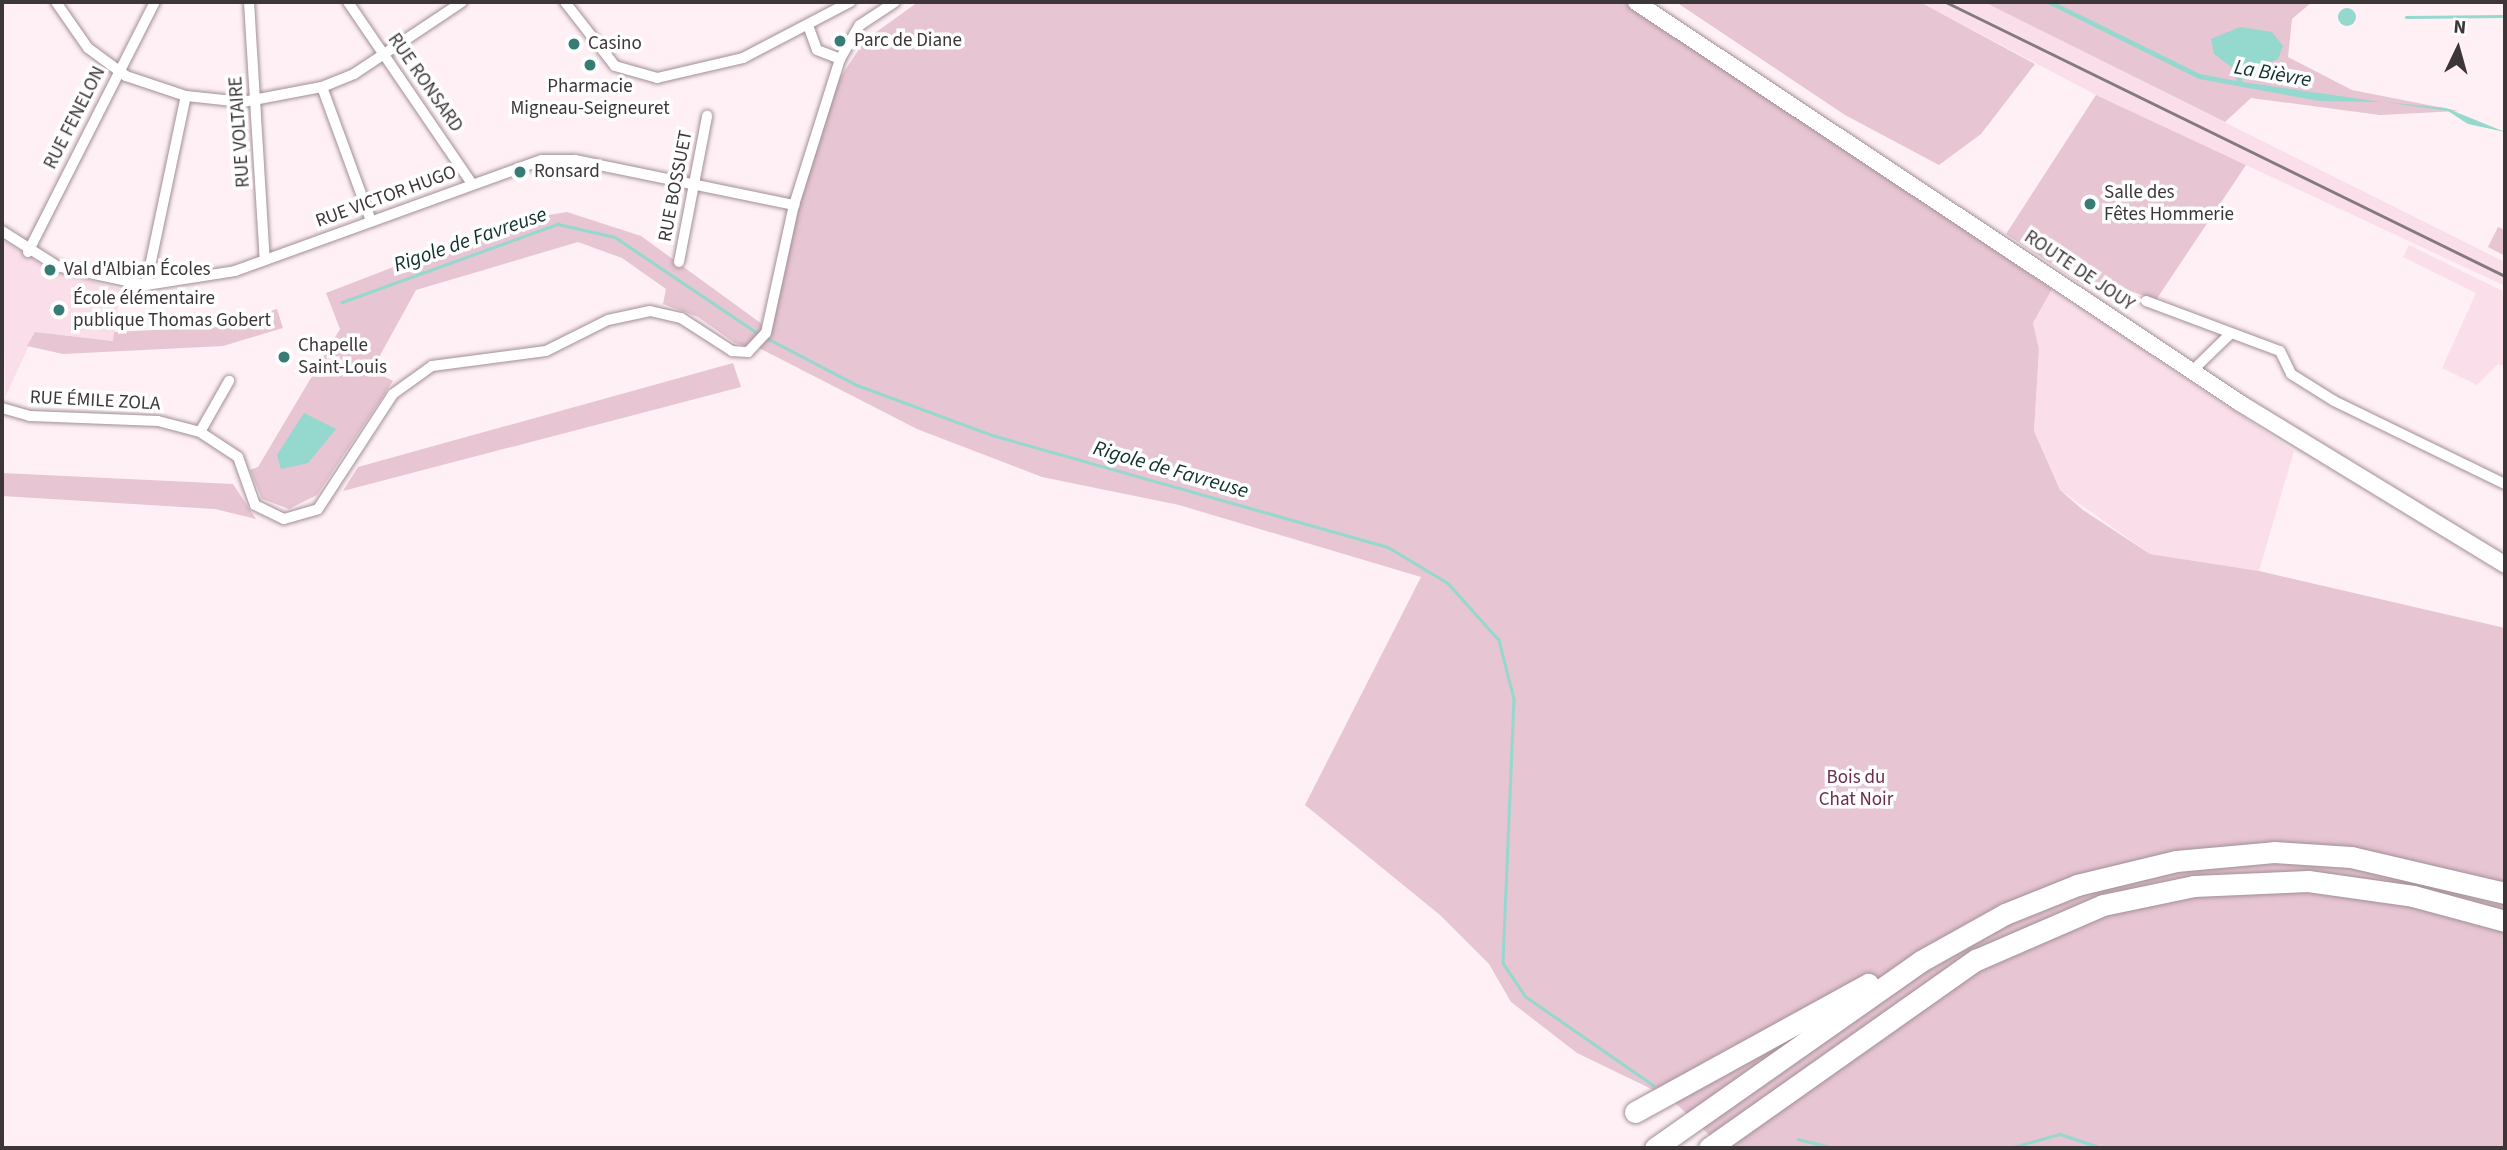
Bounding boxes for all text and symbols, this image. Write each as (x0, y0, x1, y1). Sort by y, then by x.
north arrow (2423, 14, 2493, 84)
text: N (2452, 14, 2467, 42)
street label: RUE RONSARD (383, 29, 467, 137)
place label: Parc de Diane (854, 30, 962, 52)
place label: Casino (588, 33, 642, 55)
marker: Parc de Diane (832, 33, 848, 49)
marker: Casino (566, 36, 582, 52)
water label: La Bièvre (2232, 54, 2314, 92)
marker: Pharmacie Migneau-Seigneuret (582, 57, 598, 73)
street label: RUE FENELON (39, 63, 111, 173)
street label: RUE VOLTAIRE (225, 76, 255, 188)
place label: Pharmacie Migneau-Seigneuret (510, 76, 670, 120)
street label: RUE BOSSUET (654, 128, 698, 244)
street label: RUE VICTOR HUGO (313, 161, 459, 233)
place label: Ronsard (534, 161, 600, 183)
marker: Ronsard (512, 164, 528, 180)
place label: Salle des Fêtes Hommerie (2104, 182, 2234, 226)
marker: Salle des Fêtes Hommerie (2082, 196, 2098, 212)
water label: Rigole de Favreuse (390, 201, 550, 277)
street label: ROUTE DE JOUY (2020, 226, 2138, 316)
place label: Val d'Albian Écoles (64, 259, 211, 281)
marker: Val d'Albian Écoles (42, 262, 58, 278)
place label: École élémentaire publique Thomas Gobert (73, 288, 271, 332)
marker: École élémentaire publique Thomas Gobert (51, 302, 67, 318)
place label: Chapelle Saint-Louis (298, 335, 387, 379)
marker: Chapelle Saint-Louis (276, 349, 292, 365)
street label: RUE ÉMILE ZOLA (29, 386, 161, 416)
water label: Rigole de Favreuse (1090, 435, 1252, 503)
park label: Bois du Chat Noir (1819, 767, 1893, 811)

